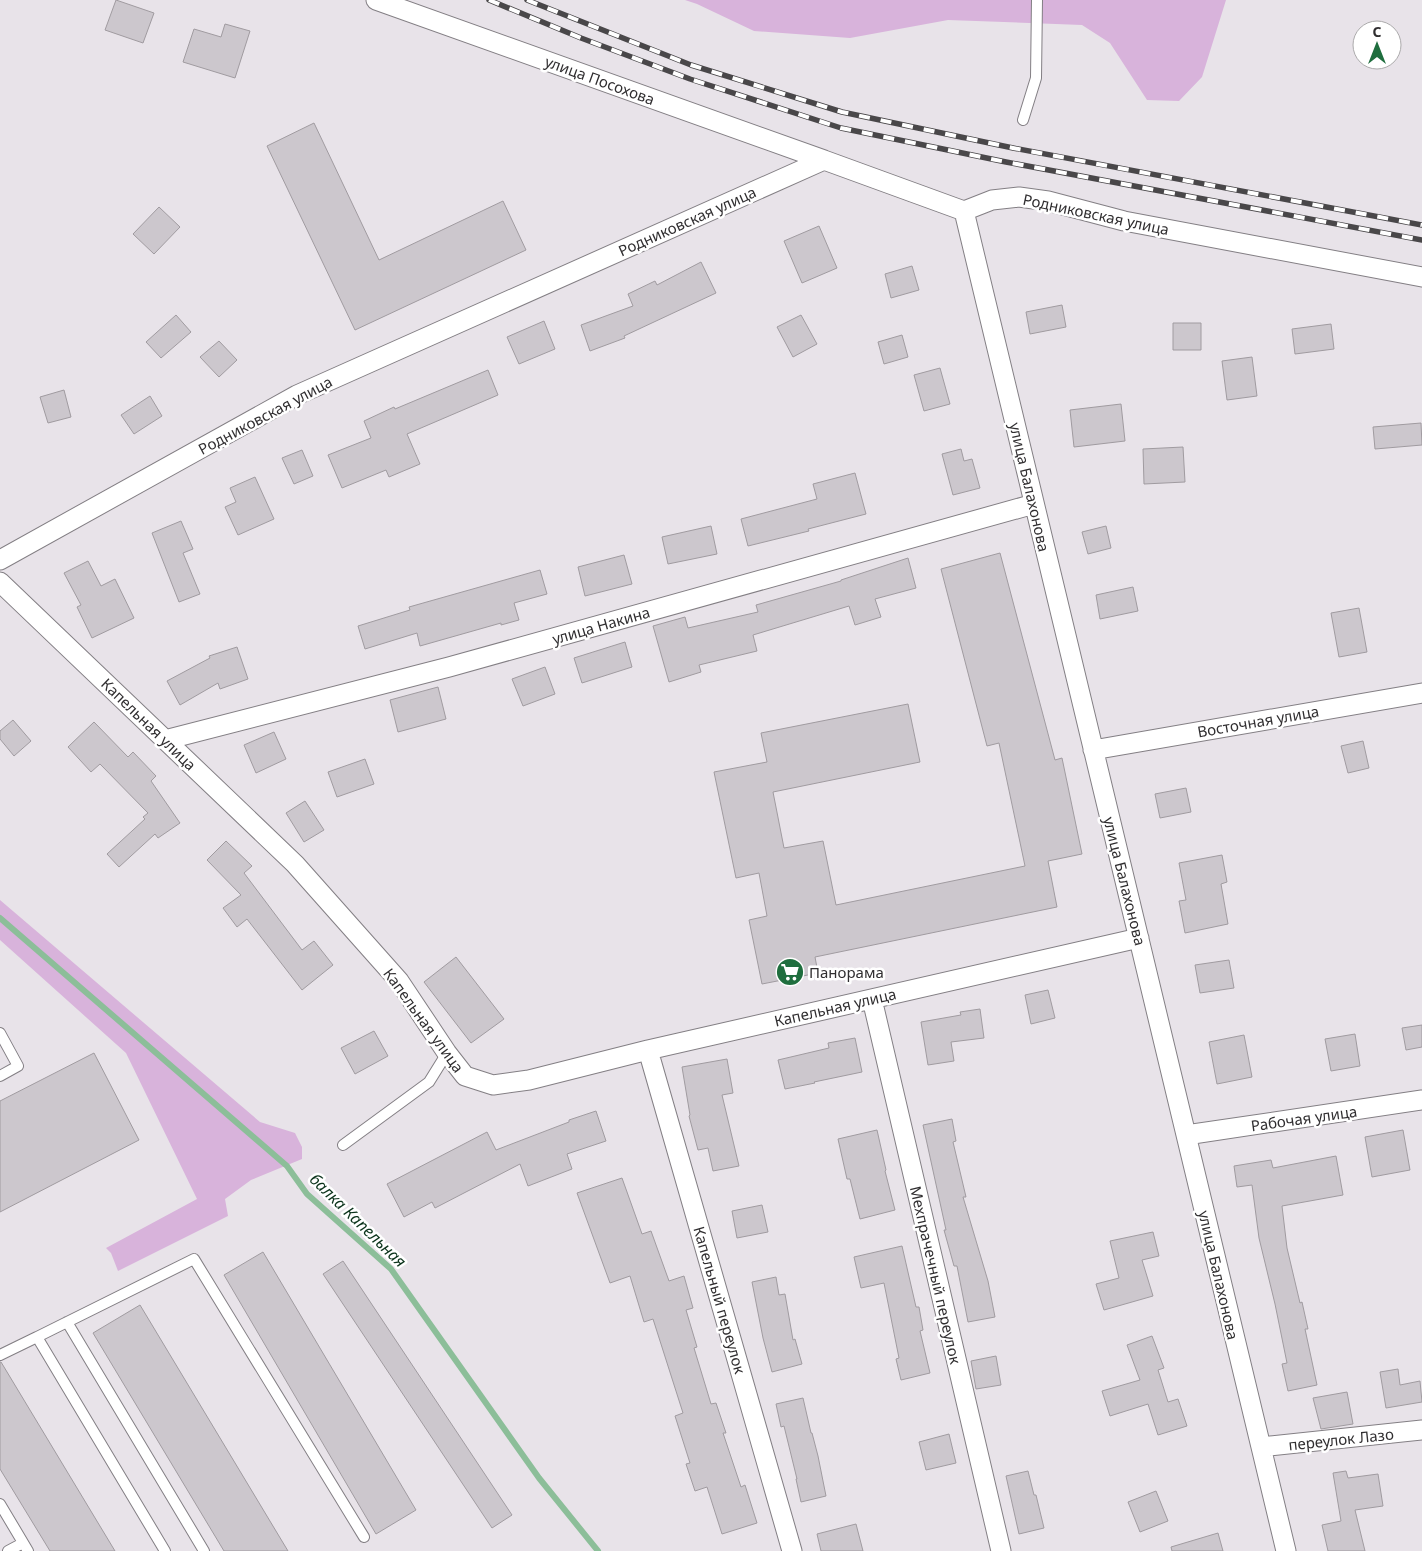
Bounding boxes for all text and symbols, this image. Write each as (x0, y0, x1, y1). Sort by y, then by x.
north arrow (1352, 20, 1402, 70)
text: С (1372, 22, 1382, 41)
street label: улица Посохова (542, 51, 658, 109)
street label: Родниковская улица (615, 182, 759, 260)
street label: Родниковская улица (1021, 189, 1171, 239)
street label: Родниковская улица (195, 371, 335, 459)
street label: улица Балахонова (1005, 420, 1055, 554)
street label: улица Накина (550, 602, 652, 648)
street label: Капельная улица (97, 674, 201, 774)
street label: Восточная улица (1196, 700, 1320, 742)
street label: улица Балахонова (1099, 815, 1151, 947)
supermarket icon: Панорама (775, 957, 805, 987)
place label: Панорама (809, 962, 884, 982)
street label: Капельная улица (379, 964, 469, 1076)
street label: Капельная улица (772, 983, 898, 1031)
street label: Рабочая улица (1250, 1101, 1358, 1135)
water label: балка Капельная (305, 1168, 411, 1272)
street label: Мехпрачечный переулок (906, 1184, 966, 1366)
street label: улица Балахонова (1194, 1208, 1244, 1342)
street label: Капельный переулок (689, 1224, 751, 1376)
street label: переулок Лазо (1287, 1424, 1395, 1454)

